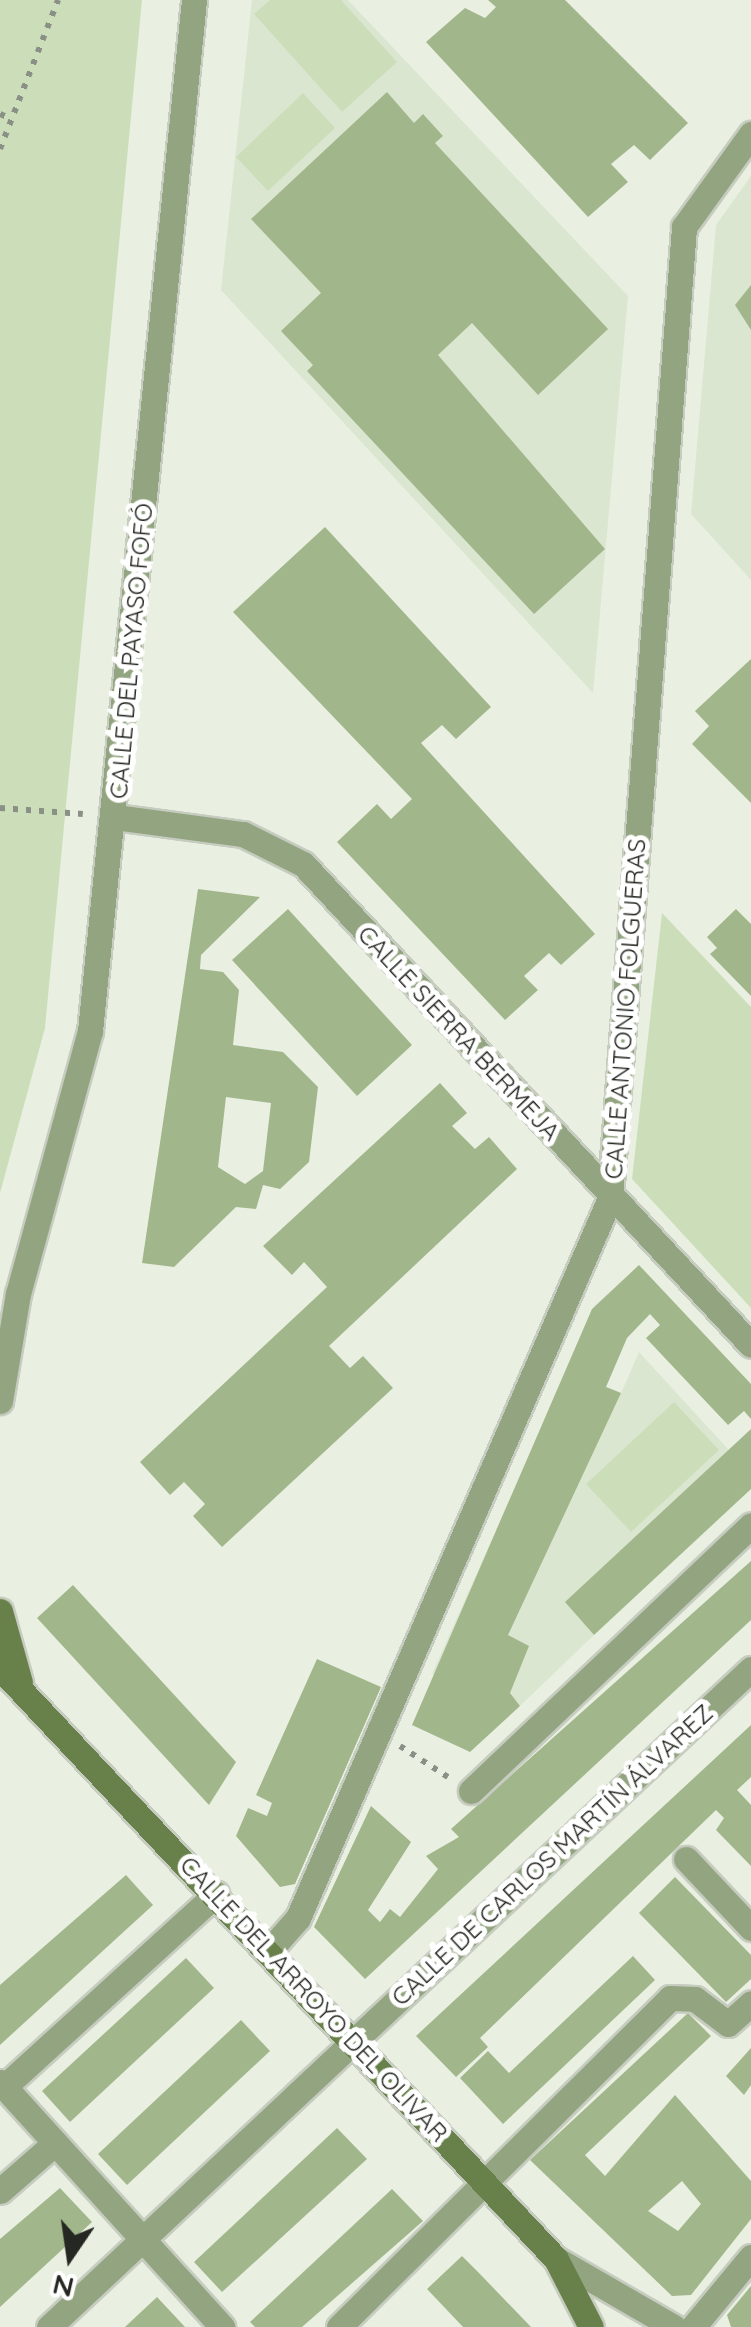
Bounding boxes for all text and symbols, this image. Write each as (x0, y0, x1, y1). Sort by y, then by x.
street label: CALLE DEL PAYASO FOFÓ (103, 502, 159, 800)
street label: CALLE ANTONIO FOLGUERAS (598, 838, 652, 1180)
street label: CALLE SIERRA BERMEJA (352, 919, 566, 1147)
street label: CALLE DE CARLOS MARTÍN ÁLVAREZ (385, 1698, 719, 2012)
street label: CALLE DEL ARROYO DEL OLIVAR (174, 1850, 454, 2148)
north arrow (20, 2207, 120, 2307)
text: N (49, 2267, 77, 2306)

